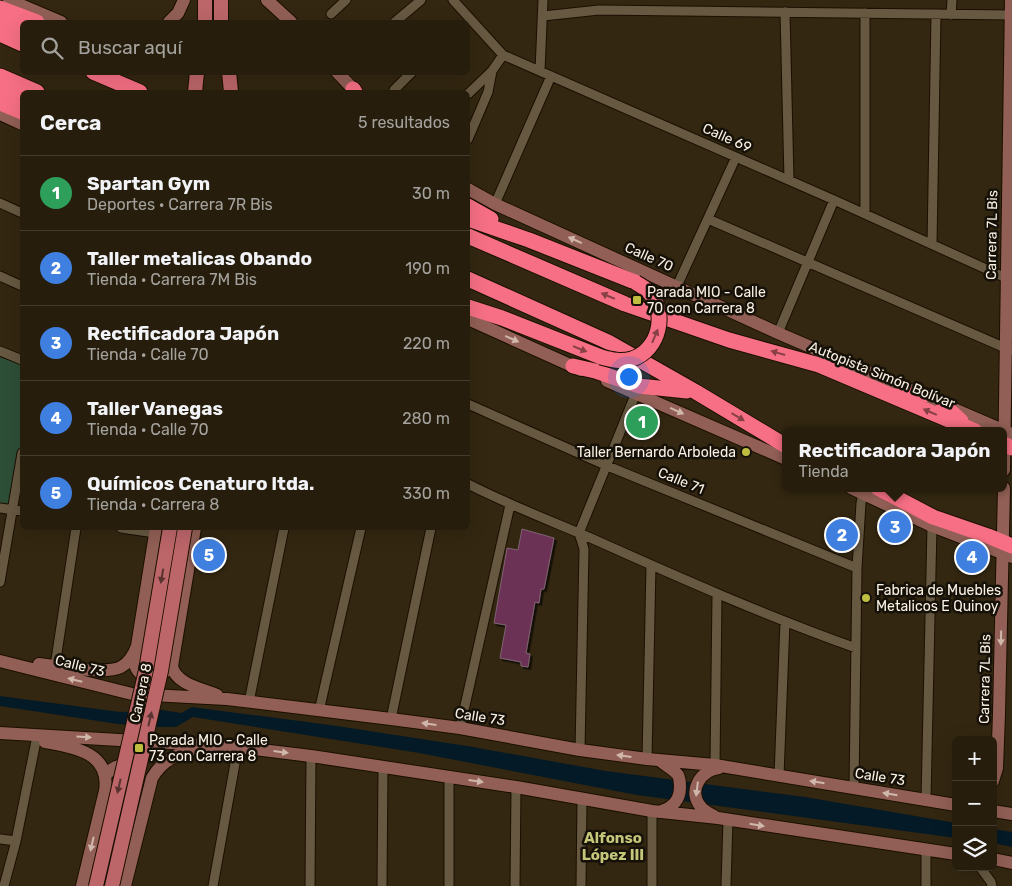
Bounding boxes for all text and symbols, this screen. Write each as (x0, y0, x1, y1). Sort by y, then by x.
search box (20, 20, 470, 75)
icon: search (38, 34, 66, 62)
text: Buscar aquí (78, 36, 182, 59)
text: Cerca (40, 110, 101, 135)
text: 5 resultados (358, 113, 450, 132)
street label: Calle 69 (700, 120, 754, 156)
text: Spartan Gym (87, 172, 210, 195)
text: 1 (52, 184, 60, 203)
text: 30 m (412, 184, 450, 203)
street label: Carrera 7L Bis (983, 190, 1001, 280)
text: Deportes · Carrera 7R Bis (87, 195, 273, 214)
one-way arrow (568, 235, 582, 243)
street label: Calle 70 (622, 239, 676, 275)
text: Taller metalicas Obando (87, 247, 312, 270)
text: 2 (51, 259, 61, 278)
text: 190 m (405, 259, 450, 278)
text: Tienda · Carrera 7M Bis (87, 270, 257, 289)
place label: Parada MIO - Calle 70 con Carrera 8 (647, 284, 766, 317)
one-way arrow (601, 292, 615, 300)
marker: Parada MIO - Calle 70 con Carrera 8 (631, 294, 643, 306)
text: Rectificadora Japón (87, 322, 279, 345)
one-way arrow (651, 328, 659, 343)
text: 3 (51, 334, 61, 353)
text: 220 m (403, 334, 450, 353)
one-way arrow (505, 335, 519, 343)
street label: Autopista Simón Bolívar (807, 338, 958, 412)
text: Tienda · Calle 70 (87, 345, 209, 364)
one-way arrow (573, 345, 588, 353)
one-way arrow (771, 349, 786, 357)
your location (616, 364, 642, 390)
text: Taller Vanegas (87, 397, 223, 420)
pin: 1 (626, 403, 658, 441)
one-way arrow (670, 408, 684, 416)
one-way arrow (922, 408, 937, 416)
text: 4 (51, 409, 61, 428)
text: 280 m (402, 409, 450, 428)
one-way arrow (731, 412, 744, 421)
text: Tienda · Calle 70 (87, 420, 209, 439)
popup (782, 427, 1007, 492)
text: Rectificadora Japón (798, 439, 991, 462)
place label: Taller Bernardo Arboleda (577, 444, 736, 461)
marker: Taller Bernardo Arboleda (740, 446, 752, 458)
text: Tienda (798, 462, 849, 481)
street label: Calle 71 (655, 464, 707, 498)
text: Químicos Cenaturo ltda. (87, 472, 314, 495)
text: 5 (51, 484, 61, 503)
text: 330 m (402, 484, 450, 503)
text: Tienda · Carrera 8 (87, 495, 220, 514)
pin: 3 (879, 508, 911, 546)
pin: 2 (826, 516, 858, 554)
pin: 5 (193, 536, 225, 574)
pin: 4 (956, 538, 988, 576)
one-way arrow (158, 568, 166, 584)
place label: Fabrica de Muebles Metalicos E Quinoy (876, 582, 1001, 615)
marker: Fabrica de Muebles Metalicos E Quinoy (860, 592, 872, 604)
one-way arrow (997, 630, 1005, 646)
street label: Carrera 7L Bis (976, 634, 994, 724)
street label: Calle 73 (53, 652, 107, 680)
street label: Carrera 8 (126, 661, 156, 724)
one-way arrow (67, 676, 82, 684)
street label: Calle 73 (454, 705, 506, 729)
one-way arrow (146, 712, 154, 727)
one-way arrow (420, 720, 436, 728)
place label: Parada MIO - Calle 73 con Carrera 8 (149, 732, 268, 765)
one-way arrow (76, 733, 92, 741)
map controls (952, 736, 997, 871)
button: + (952, 736, 997, 781)
marker: Parada MIO - Calle 73 con Carrera 8 (133, 742, 145, 754)
one-way arrow (273, 748, 289, 756)
one-way arrow (615, 751, 631, 759)
street label: Calle 73 (854, 765, 906, 789)
one-way arrow (468, 778, 484, 786)
one-way arrow (808, 778, 824, 786)
one-way arrow (115, 779, 123, 794)
one-way arrow (693, 781, 701, 797)
button: − (952, 781, 997, 826)
one-way arrow (882, 790, 898, 798)
one-way arrow (750, 821, 766, 829)
button: layers (952, 826, 997, 871)
district label: Alfonso López III (582, 829, 644, 864)
one-way arrow (88, 836, 96, 851)

